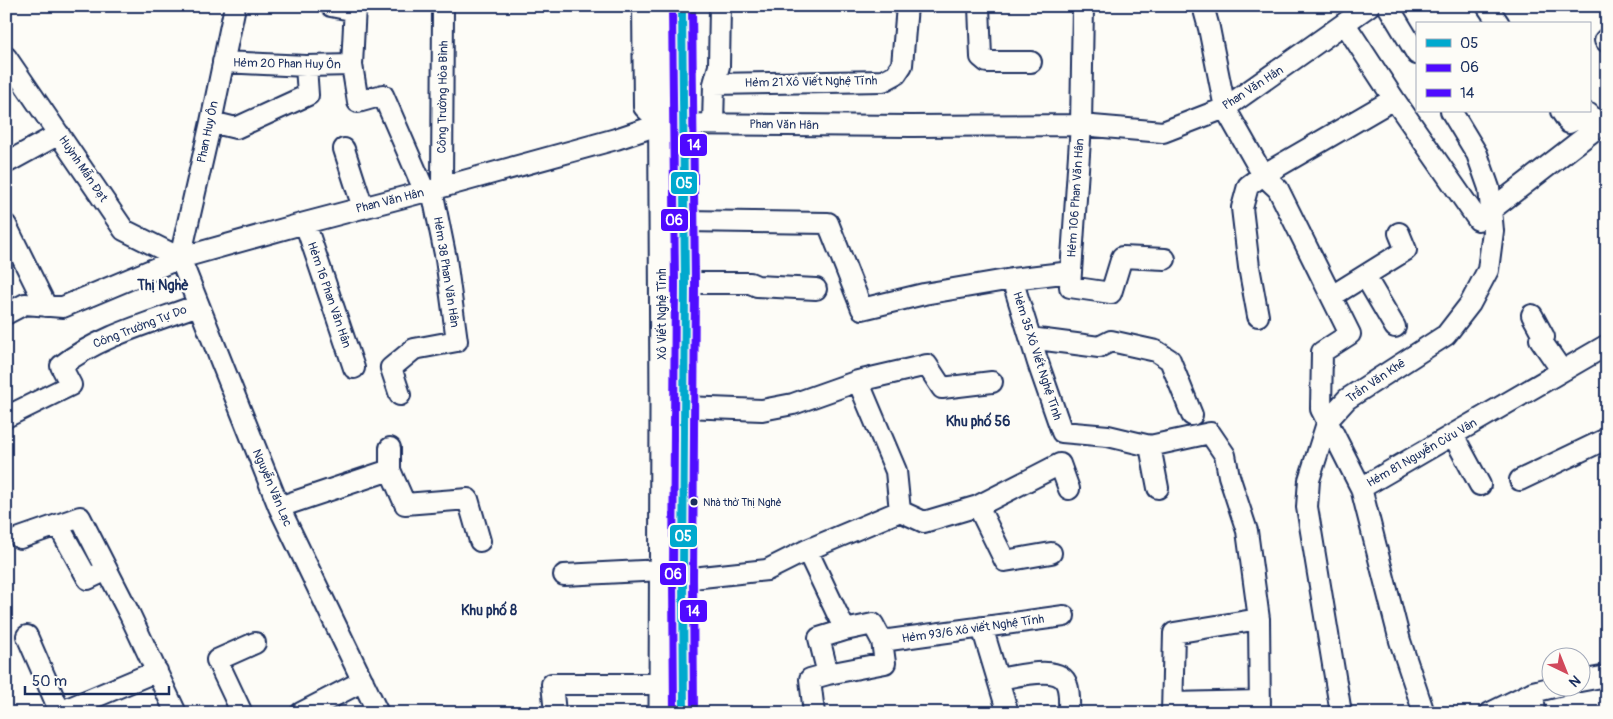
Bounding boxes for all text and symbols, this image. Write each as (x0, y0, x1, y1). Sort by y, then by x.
legend (1416, 22, 1590, 112)
text: 05 (1460, 34, 1478, 53)
street label: Công Trường Hòa Bình (435, 40, 451, 153)
street label: Hẻm 20 Phan Huy Ôn (233, 55, 341, 72)
text: 06 (1460, 58, 1479, 77)
street label: Phan Văn Hân (1220, 63, 1286, 113)
street label: Hẻm 21 Xô Viết Nghệ Tĩnh (745, 72, 878, 91)
text: 14 (1460, 84, 1475, 103)
street label: Phan Huy Ôn (193, 99, 222, 164)
street label: Phan Văn Hân (749, 117, 819, 133)
street label: Huỳnh Mẫn Đạt (55, 132, 112, 205)
line badge: 14 (679, 133, 708, 157)
text: 14 (687, 137, 702, 154)
street label: Hẻm 106 Phan Văn Hân (1064, 138, 1088, 258)
line badge: 05 (670, 171, 698, 195)
text: 05 (675, 175, 693, 192)
street label: Phan Văn Hân (354, 185, 426, 217)
line badge: 06 (660, 208, 689, 232)
text: 06 (665, 212, 683, 229)
street label: Hẻm 38 Phan Văn Hân (430, 215, 462, 329)
street label: Hẻm 16 Phan Văn Hân (304, 240, 354, 350)
street label: Xô Viết Nghệ Tĩnh (654, 268, 670, 360)
district label: Thị Nghè (136, 277, 189, 294)
street label: Hẻm 35 Xô Viết Nghệ Tĩnh (1009, 289, 1066, 423)
street label: Công Trường Tự Do (91, 302, 189, 352)
street label: Trần Văn Khê (1342, 354, 1408, 406)
district label: Khu phố 56 (946, 412, 1010, 430)
street label: Hẻm 81 Nguyễn Cửu Vân (1364, 414, 1480, 491)
street label: Nguyễn Văn Lạc (249, 447, 296, 529)
place label: Nhà thờ Thị Nghè (703, 496, 782, 509)
marker: Nhà thờ Thị Nghè (689, 497, 699, 507)
line badge: 05 (669, 524, 698, 548)
text: 05 (674, 528, 692, 545)
line badge: 06 (659, 562, 687, 586)
text: 06 (664, 566, 682, 583)
line badge: 14 (679, 599, 708, 623)
district label: Khu phố 8 (461, 601, 517, 619)
text: 14 (686, 603, 701, 620)
street label: Hẻm 93/6 Xô viết Nghệ Tĩnh (901, 611, 1045, 646)
north arrow (1540, 646, 1590, 696)
scale bar (25, 664, 169, 696)
text: 50 m (32, 672, 67, 691)
text: N (1565, 672, 1584, 691)

